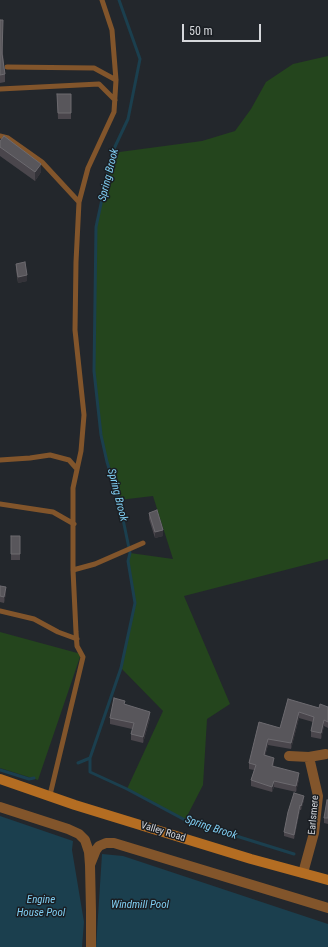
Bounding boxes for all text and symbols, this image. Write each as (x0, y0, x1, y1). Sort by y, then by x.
scale bar (184, 16, 263, 42)
text: 50 m (189, 24, 213, 38)
water label: Spring Brook (96, 147, 122, 203)
water label: Spring Brook (104, 467, 130, 523)
street label: Earlsmere (306, 795, 322, 835)
water label: Spring Brook (183, 813, 239, 843)
street label: Valley Road (139, 820, 187, 844)
water label: Engine House Pool (17, 893, 65, 919)
water label: Windmill Pool (111, 898, 169, 912)

